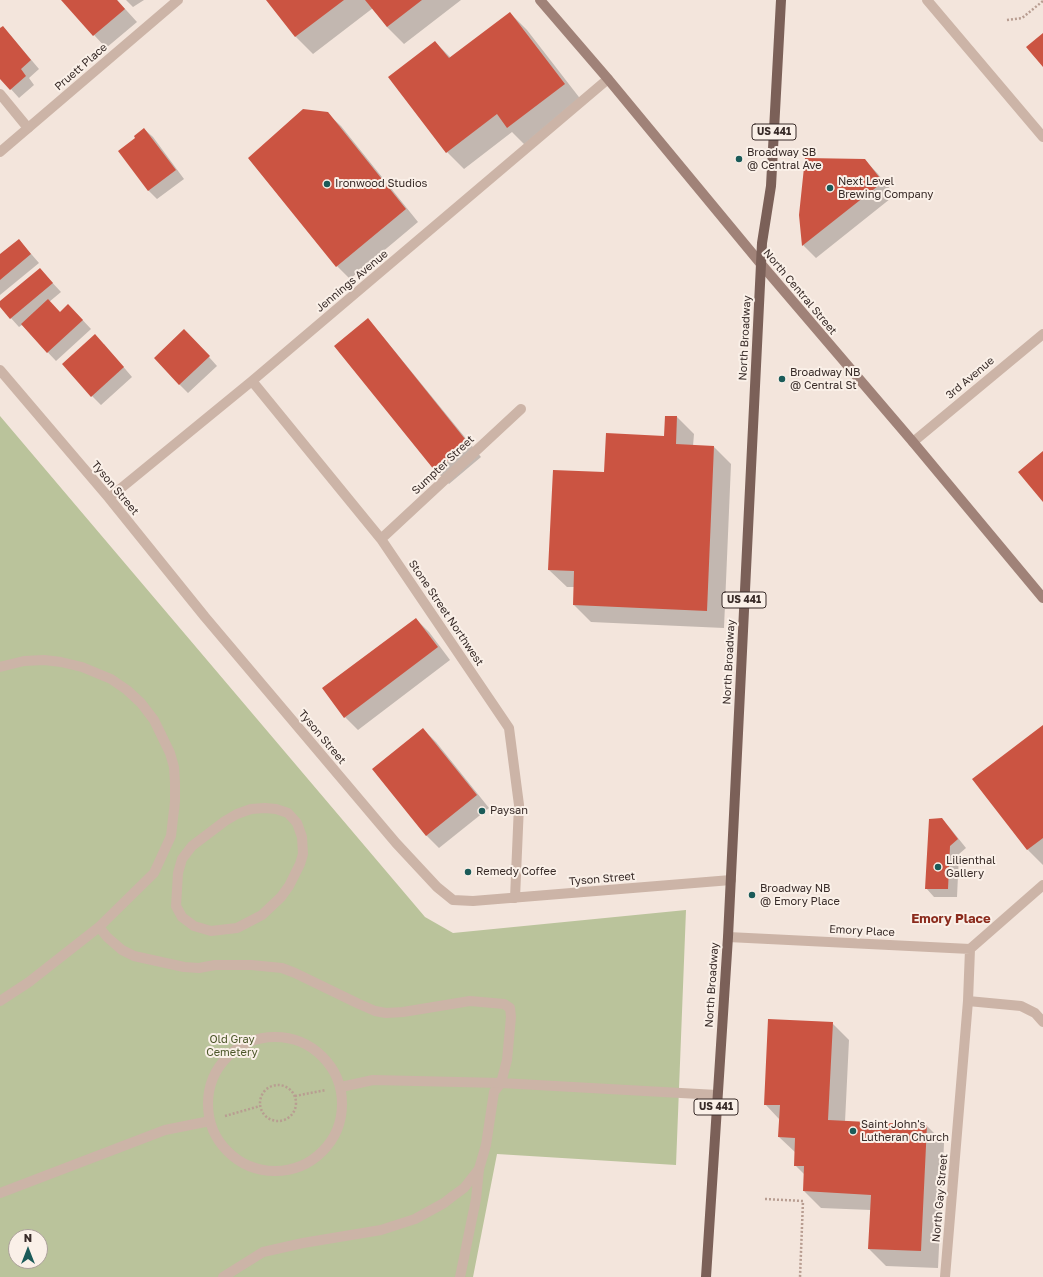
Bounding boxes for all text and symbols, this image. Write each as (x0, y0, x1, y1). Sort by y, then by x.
street label: Pruett Place (52, 41, 110, 93)
road number: US 441 (752, 124, 796, 140)
place label: Broadway SB @ Central Ave (747, 146, 822, 172)
marker: Broadway SB @ Central Ave (734, 154, 744, 164)
place label: Next Level Brewing Company (838, 175, 933, 201)
place label: Ironwood Studios (335, 177, 427, 191)
marker: Ironwood Studios (322, 179, 332, 189)
marker: Next Level Brewing Company (825, 183, 835, 193)
street label: Jennings Avenue (313, 247, 391, 315)
street label: North Central Street (760, 247, 840, 337)
street label: North Broadway (736, 295, 754, 381)
street label: 3rd Avenue (943, 354, 997, 402)
place label: Broadway NB @ Central St (790, 366, 860, 392)
marker: Broadway NB @ Central St (777, 374, 787, 384)
street label: Sumpter Street (409, 433, 477, 497)
street label: Tyson Street (89, 458, 141, 518)
street label: Stone Street Northwest (406, 558, 486, 668)
road number: US 441 (722, 592, 766, 608)
street label: North Broadway (720, 619, 738, 705)
street label: Tyson Street (296, 707, 348, 767)
place label: Paysan (490, 804, 528, 818)
marker: Paysan (477, 806, 487, 816)
place label: Lilienthal Gallery (946, 854, 996, 880)
marker: Lilienthal Gallery (933, 862, 943, 872)
place label: Remedy Coffee (476, 865, 556, 879)
marker: Remedy Coffee (463, 867, 473, 877)
street label: Tyson Street (568, 870, 636, 888)
place label: Broadway NB @ Emory Place (760, 882, 840, 908)
marker: Broadway NB @ Emory Place (747, 890, 757, 900)
district label: Emory Place (911, 911, 991, 927)
street label: Emory Place (829, 923, 895, 939)
street label: North Broadway (702, 942, 722, 1028)
park label: Old Gray Cemetery (206, 1033, 258, 1059)
road number: US 441 (694, 1099, 738, 1115)
place label: Saint John's Lutheran Church (861, 1118, 949, 1144)
marker: Saint John's Lutheran Church (848, 1126, 858, 1136)
street label: North Gay Street (930, 1153, 950, 1243)
north arrow (8, 1229, 48, 1269)
text: N (24, 1231, 32, 1244)

